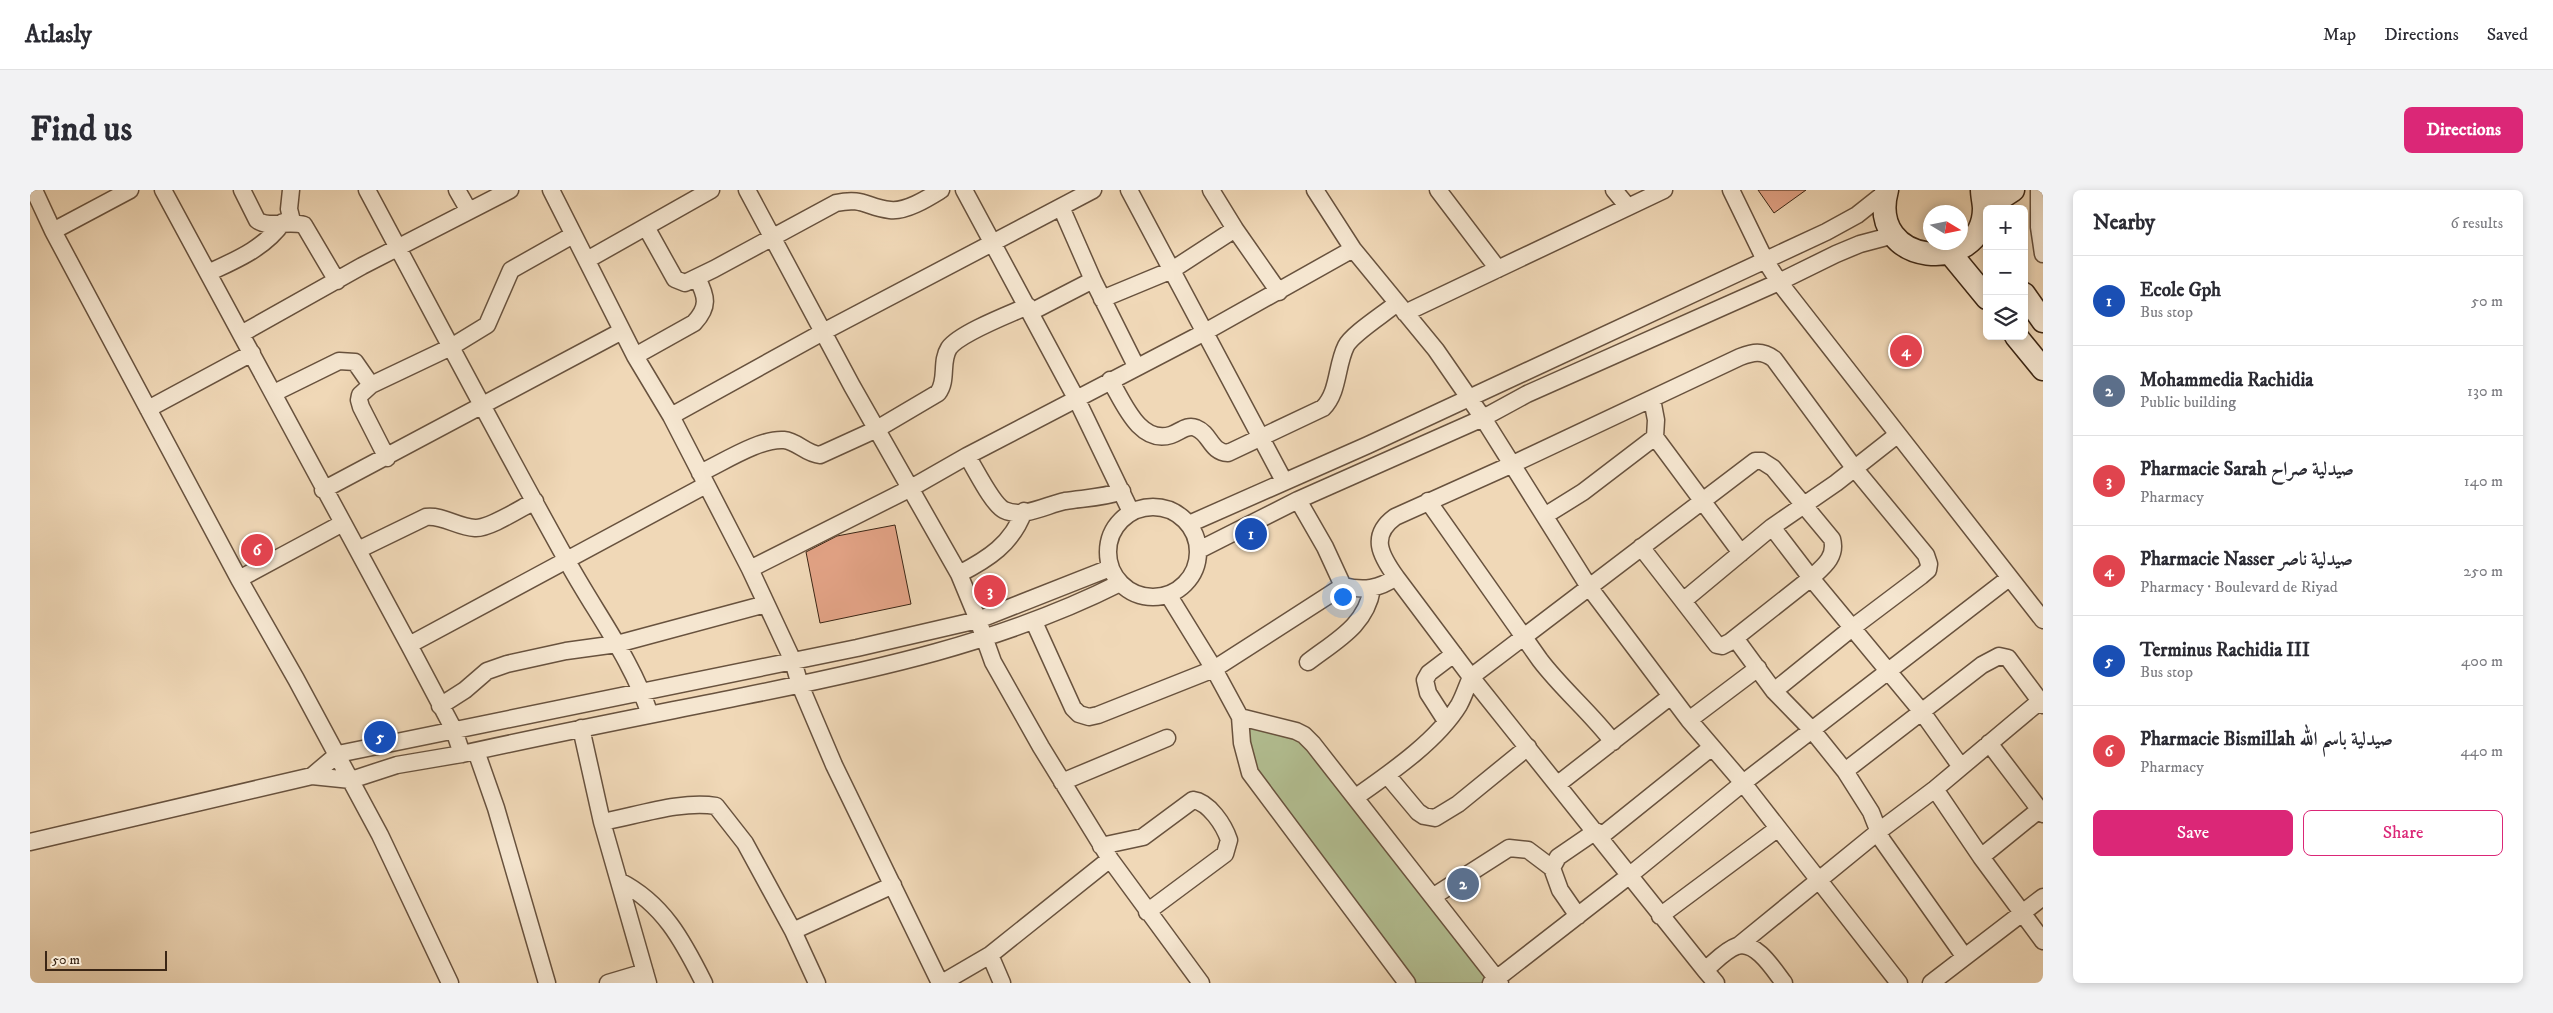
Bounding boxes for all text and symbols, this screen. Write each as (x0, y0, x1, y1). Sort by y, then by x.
text: Atlasly (25, 20, 92, 50)
text: Map (2323, 24, 2356, 46)
text: Directions (2384, 24, 2459, 46)
text: Saved (2487, 24, 2528, 46)
button: Directions (2404, 107, 2523, 153)
text: Find us (30, 108, 132, 152)
north arrow (1923, 205, 1968, 250)
map controls (1983, 205, 2028, 340)
button: + (1983, 205, 2028, 250)
text: Nearby (2093, 210, 2155, 236)
text: 6 results (2450, 213, 2503, 233)
button: − (1983, 250, 2028, 295)
text: Ecole Gph (2140, 279, 2221, 302)
text: 1 (2106, 291, 2112, 311)
text: 50 m (2471, 291, 2503, 311)
button: layers (1983, 295, 2028, 340)
text: Bus stop (2140, 302, 2193, 322)
pin: 4 (1890, 332, 1922, 370)
text: Mohammedia Rachidia (2140, 369, 2313, 392)
text: 2 (2105, 381, 2113, 401)
text: 130 m (2467, 381, 2503, 401)
text: Public building (2140, 392, 2236, 412)
text: Pharmacie Sarah صيدلية صراح (2140, 458, 2354, 481)
text: 3 (2106, 471, 2112, 491)
text: 140 m (2464, 471, 2503, 491)
text: Pharmacy (2140, 487, 2204, 507)
pin: 1 (1235, 515, 1267, 553)
pin: 6 (241, 531, 273, 569)
text: Pharmacie Nasser صيدلية ناصر (2140, 548, 2353, 571)
text: 4 (2104, 561, 2114, 581)
text: 250 m (2463, 561, 2503, 581)
pin: 3 (974, 572, 1006, 610)
text: Pharmacy · Boulevard de Riyad (2140, 577, 2338, 597)
your location (1330, 584, 1356, 610)
text: Terminus Rachidia III (2140, 639, 2310, 662)
text: 5 (2105, 651, 2113, 671)
text: 400 m (2461, 651, 2503, 671)
text: Bus stop (2140, 662, 2193, 682)
pin: 5 (364, 718, 396, 756)
text: Pharmacie Bismillah صيدلية باسم الله (2140, 728, 2393, 751)
text: 6 (2105, 741, 2113, 761)
text: 440 m (2461, 741, 2503, 761)
text: Pharmacy (2140, 757, 2204, 777)
button: Save (2093, 810, 2293, 856)
button: Share (2303, 810, 2503, 856)
pin: 2 (1447, 865, 1479, 903)
scale bar (45, 948, 168, 971)
text: 50 m (52, 951, 80, 969)

